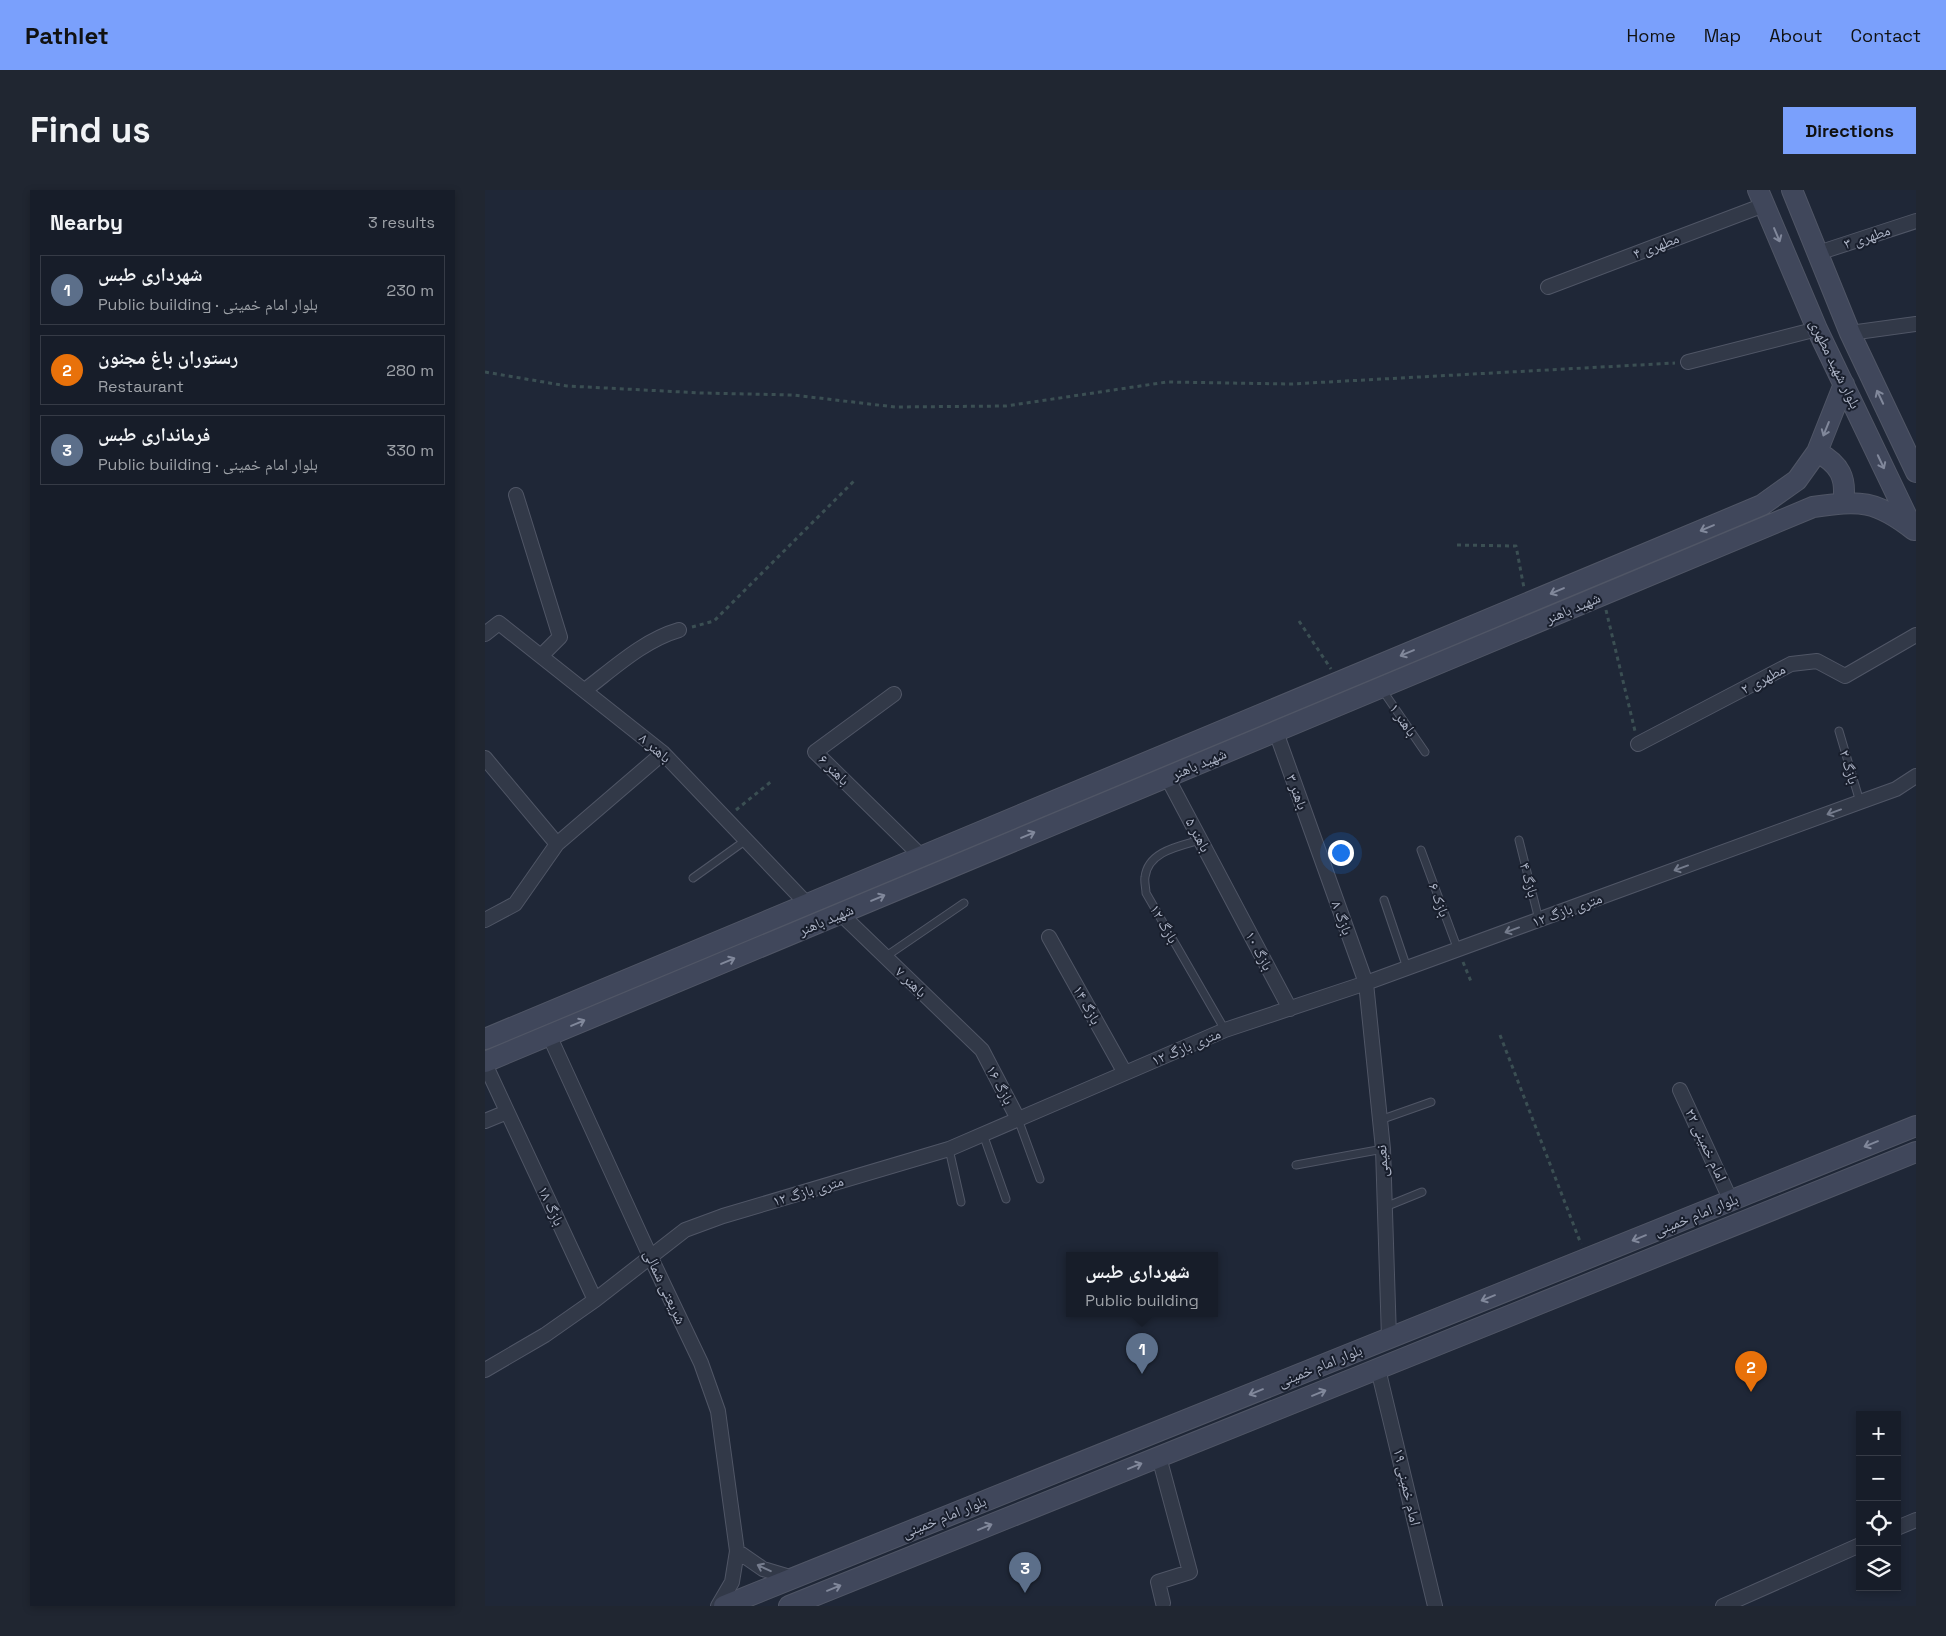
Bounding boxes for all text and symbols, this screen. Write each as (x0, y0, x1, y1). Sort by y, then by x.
text: Pathlet (25, 20, 109, 51)
text: Home (1627, 24, 1676, 47)
text: Map (1704, 24, 1741, 47)
text: About (1769, 24, 1823, 47)
text: Contact (1851, 24, 1921, 47)
button: Directions (1783, 107, 1916, 154)
text: Find us (30, 108, 151, 152)
text: Nearby (50, 209, 123, 236)
text: 3 results (368, 212, 435, 233)
street label: مطهری ۳ (1841, 220, 1893, 254)
one-way arrow (1772, 227, 1782, 242)
street label: مطهری ۴ (1630, 228, 1682, 264)
text: شهرداری طبس (98, 262, 203, 287)
text: 1 (63, 280, 71, 301)
text: 230 m (387, 280, 434, 301)
text: Public building · بلوار امام خمینی (98, 294, 318, 315)
street label: بلوار شهید مطهری (1805, 316, 1865, 412)
text: رستوران باغ مجنون (98, 345, 238, 370)
text: 2 (62, 360, 72, 381)
text: 280 m (386, 360, 434, 381)
text: Restaurant (98, 376, 184, 397)
one-way arrow (1875, 390, 1885, 405)
one-way arrow (1821, 421, 1831, 436)
text: فرمانداری طبس (98, 422, 210, 447)
text: 3 (62, 440, 72, 461)
text: 330 m (387, 440, 434, 461)
text: Public building · بلوار امام خمینی (98, 454, 318, 475)
one-way arrow (1877, 454, 1887, 469)
one-way arrow (1700, 524, 1715, 533)
one-way arrow (1550, 586, 1565, 596)
street label: شهید باهنر (1542, 587, 1603, 628)
one-way arrow (1400, 649, 1415, 659)
street label: مطهری ۲ (1737, 659, 1789, 699)
street label: باهنر ۱ (1385, 699, 1422, 740)
street label: باهنر ۸ (635, 728, 675, 767)
street label: شهید باهنر (1168, 743, 1229, 784)
street label: بازگ ۲ (1836, 747, 1863, 786)
street label: باهنر ۶ (815, 750, 854, 789)
street label: باهنر ۳ (1282, 771, 1313, 812)
one-way arrow (1827, 808, 1842, 817)
street label: باهنر ۵ (1181, 814, 1215, 855)
one-way arrow (1020, 830, 1035, 840)
your location (1328, 840, 1354, 866)
street label: بازگ ۴ (1516, 860, 1543, 899)
one-way arrow (1674, 864, 1690, 873)
street label: بازک ۶ (1425, 880, 1454, 920)
street label: ۱۲ متری بازگ (1529, 888, 1605, 932)
one-way arrow (870, 893, 885, 902)
street label: بازگ ۸ (1328, 898, 1357, 938)
street label: شهید باهنر (795, 899, 856, 940)
street label: بازگ ۱۲ (1146, 901, 1183, 947)
one-way arrow (1505, 926, 1521, 935)
street label: بازگ ۱۰ (1241, 928, 1278, 974)
one-way arrow (720, 955, 735, 965)
street label: باهنر ۷ (892, 962, 931, 1001)
street label: بازگ ۱۴ (1069, 982, 1106, 1028)
one-way arrow (571, 1018, 586, 1027)
street label: ۱۲ متری بازگ (1148, 1023, 1224, 1071)
street label: بازگ ۱۶ (982, 1062, 1019, 1108)
street label: امام خمینی ۲۲ (1680, 1105, 1732, 1185)
one-way arrow (1864, 1140, 1879, 1150)
street label: نعیمی (1371, 1144, 1393, 1178)
street label: ۱۲ متری بازگ (770, 1171, 846, 1211)
street label: بازگ ۱۸ (534, 1183, 569, 1229)
street label: بلوار امام خمینی (1651, 1189, 1741, 1241)
one-way arrow (1632, 1233, 1647, 1243)
street label: شریعتی شمالی (639, 1246, 691, 1328)
popup (1066, 1252, 1218, 1317)
text: شهرداری طبس (1085, 1259, 1190, 1284)
text: Public building (1085, 1290, 1199, 1311)
one-way arrow (1481, 1294, 1496, 1304)
pin: 1 (1126, 1333, 1158, 1374)
street label: بلوار امام خمینی (1275, 1340, 1365, 1392)
pin: 2 (1735, 1351, 1767, 1392)
one-way arrow (1249, 1387, 1264, 1397)
one-way arrow (1311, 1387, 1326, 1397)
map controls (1856, 1411, 1901, 1591)
button: + (1856, 1411, 1901, 1456)
street label: امام خمینی ۱۹ (1388, 1446, 1426, 1528)
button: − (1856, 1456, 1901, 1501)
one-way arrow (1128, 1461, 1143, 1470)
street label: بلوار امام خمینی (899, 1491, 989, 1543)
button: locate (1856, 1501, 1901, 1546)
one-way arrow (977, 1522, 992, 1531)
button: layers (1856, 1546, 1901, 1591)
pin: 3 (1009, 1552, 1041, 1593)
one-way arrow (757, 1562, 772, 1572)
one-way arrow (826, 1583, 841, 1592)

